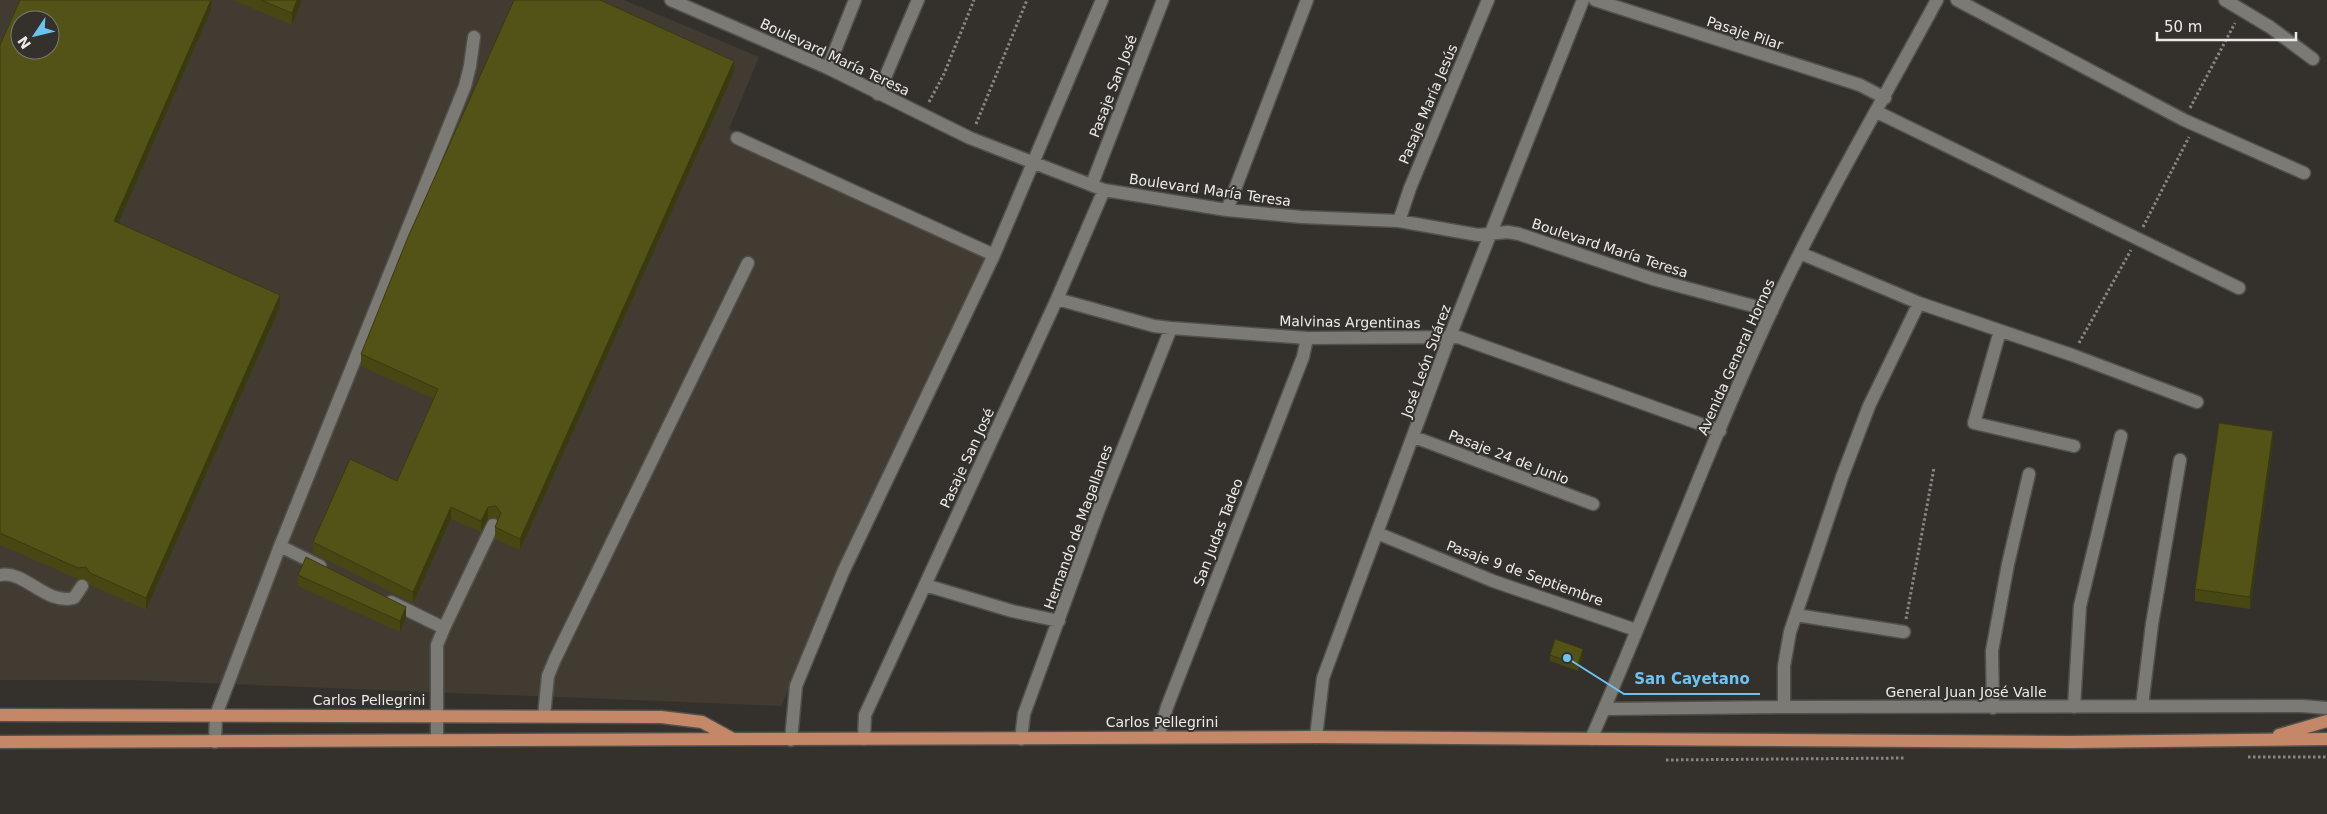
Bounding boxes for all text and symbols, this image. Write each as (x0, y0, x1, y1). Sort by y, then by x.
north arrow (10, 10, 60, 60)
scale bar (2157, 10, 2296, 42)
street label: Pasaje Pilar (1705, 13, 1785, 53)
street label: Boulevard María Teresa (758, 15, 912, 99)
text: 50 m (2164, 18, 2202, 36)
street label: Pasaje San José (1086, 32, 1140, 140)
text: N (14, 33, 34, 52)
street label: Pasaje María Jesús (1395, 42, 1461, 166)
street label: Boulevard María Teresa (1128, 171, 1292, 209)
street label: Boulevard María Teresa (1530, 215, 1690, 281)
street label: Avenida General Hornos (1694, 276, 1778, 438)
street label: José León Suárez (1398, 302, 1454, 421)
street label: Malvinas Argentinas (1279, 313, 1421, 331)
street label: Pasaje San José (937, 405, 997, 511)
street label: Pasaje 24 de Junio (1446, 427, 1572, 487)
street label: Hernando de Magallanes (1041, 442, 1115, 612)
street label: San Judas Tadeo (1190, 476, 1246, 588)
street label: Pasaje 9 de Septiembre (1445, 537, 1605, 609)
callout: San Cayetano (1624, 664, 1760, 694)
text: San Cayetano (1634, 670, 1750, 688)
street label: General Juan José Valle (1885, 684, 2047, 700)
street label: Carlos Pellegrini (313, 692, 425, 708)
street label: Carlos Pellegrini (1106, 714, 1218, 730)

